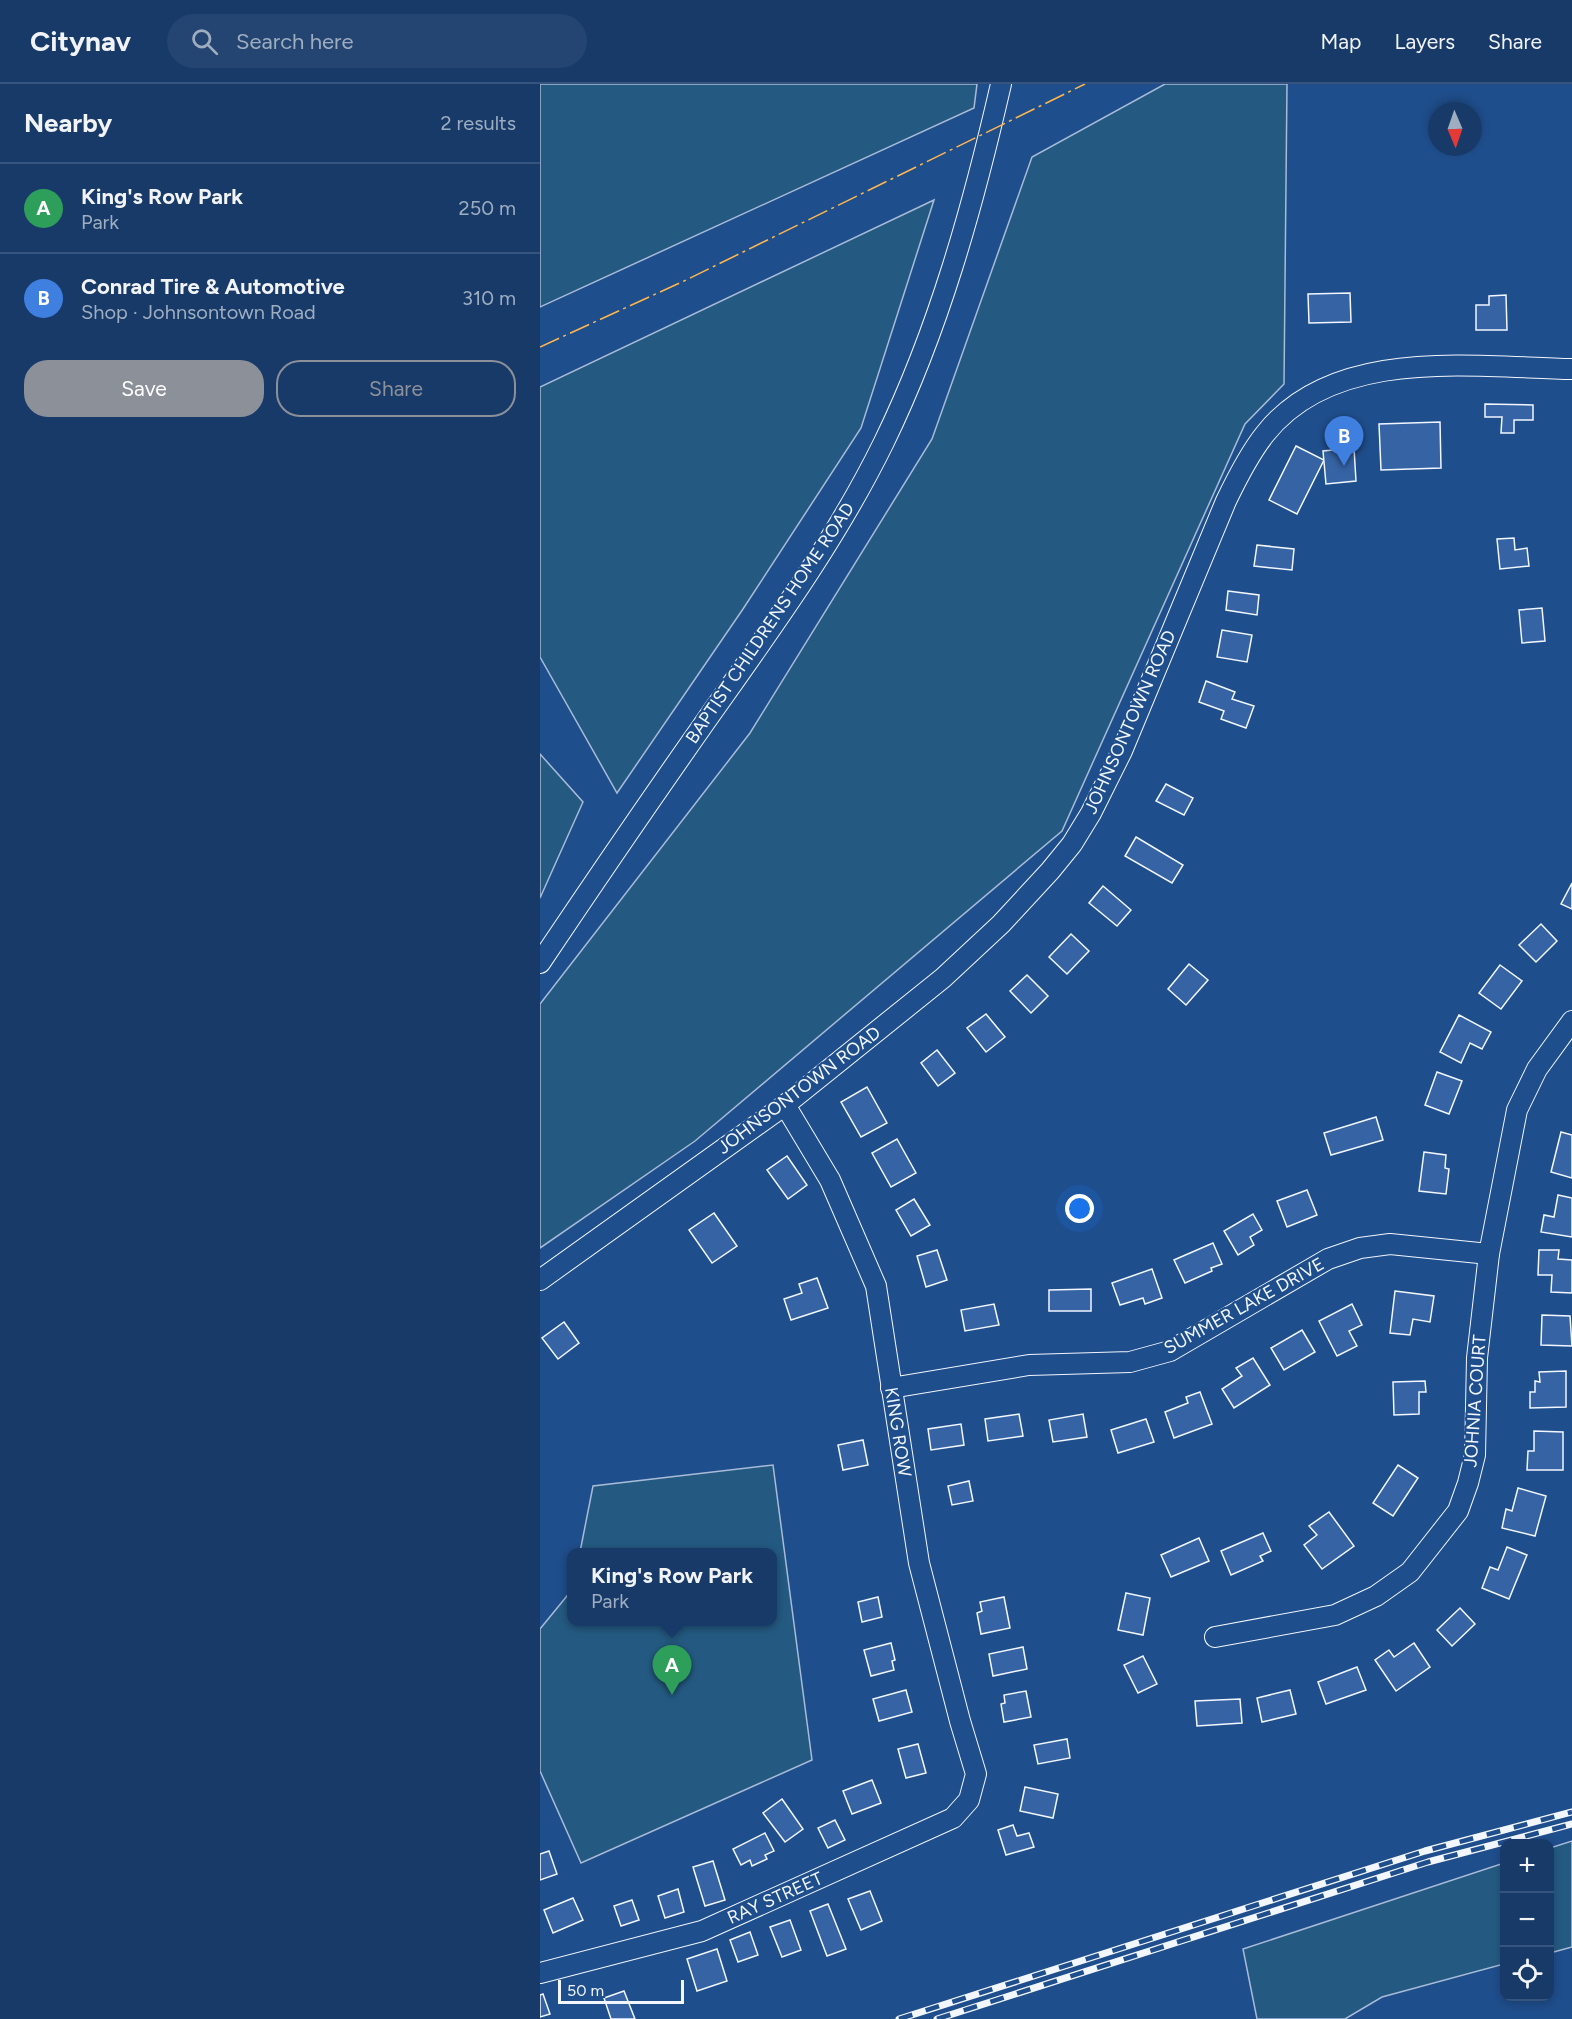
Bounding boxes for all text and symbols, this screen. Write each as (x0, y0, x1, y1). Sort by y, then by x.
search box (167, 14, 587, 68)
text: Citynav (30, 24, 131, 58)
icon: search (188, 25, 221, 58)
text: Search here (236, 28, 354, 55)
text: Map (1321, 29, 1361, 54)
text: Layers (1394, 29, 1455, 54)
text: Share (1488, 29, 1542, 54)
north arrow (1428, 102, 1482, 156)
text: Nearby (24, 107, 112, 139)
text: 2 results (440, 111, 516, 135)
text: King's Row Park (81, 183, 243, 210)
text: A (36, 196, 51, 220)
text: 250 m (459, 196, 516, 220)
text: Park (81, 210, 119, 234)
text: Conrad Tire & Automotive (81, 273, 345, 300)
text: B (37, 286, 50, 310)
text: 310 m (462, 286, 516, 310)
text: Shop · Johnsontown Road (81, 300, 316, 324)
button: Save (24, 360, 264, 417)
button: Share (276, 360, 516, 417)
pin: B (1324, 416, 1364, 466)
street label: BAPTIST CHILDRENS HOME ROAD (681, 498, 859, 748)
street label: JOHNSONTOWN ROAD (1080, 627, 1180, 817)
street label: JOHNSONTOWN ROAD (713, 1021, 885, 1159)
your location (1065, 1194, 1094, 1223)
street label: SUMMER LAKE DRIVE (1160, 1253, 1328, 1359)
street label: JOHNIA COURT (1459, 1334, 1491, 1468)
street label: KING ROW (880, 1386, 916, 1479)
popup (567, 1548, 777, 1626)
text: King's Row Park (591, 1562, 753, 1589)
text: Park (591, 1589, 629, 1613)
pin: A (652, 1646, 692, 1695)
map controls (1500, 1839, 1554, 2001)
button: + (1500, 1839, 1554, 1893)
street label: RAY STREET (724, 1867, 826, 1929)
button: − (1500, 1893, 1554, 1947)
button: locate (1500, 1947, 1554, 2001)
scale bar (558, 1977, 684, 2004)
text: 50 m (567, 1981, 604, 2000)

